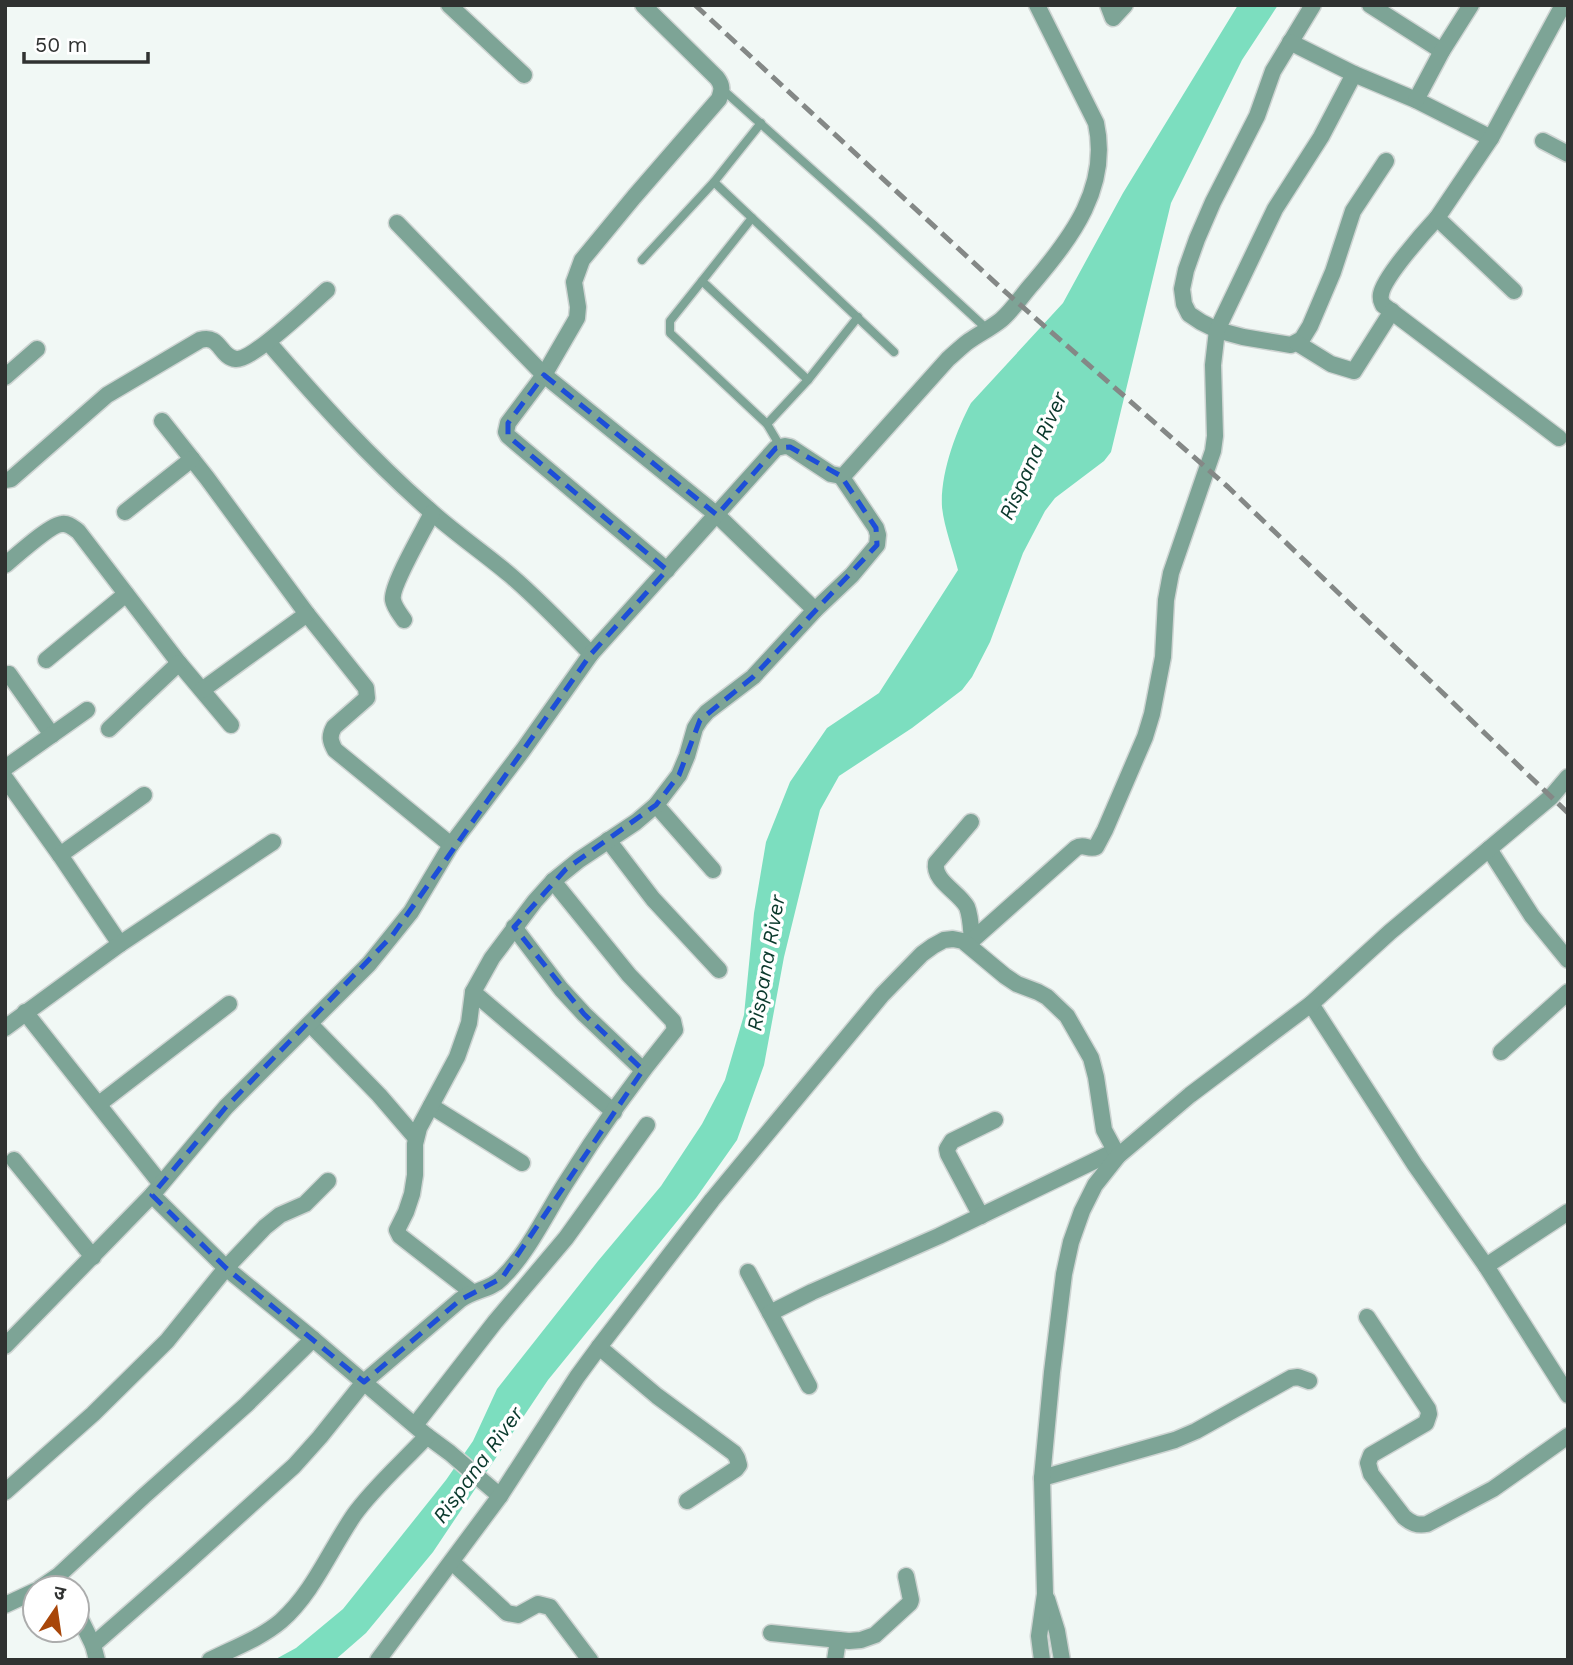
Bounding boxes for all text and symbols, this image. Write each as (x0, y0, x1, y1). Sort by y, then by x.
scale bar (24, 21, 149, 65)
text: 50 m (35, 32, 87, 57)
water label: Rispana River (993, 387, 1072, 524)
water label: Rispana River (741, 892, 790, 1033)
water label: Rispana River (427, 1401, 529, 1528)
north arrow (21, 1574, 91, 1644)
text: उ (52, 1580, 69, 1606)

